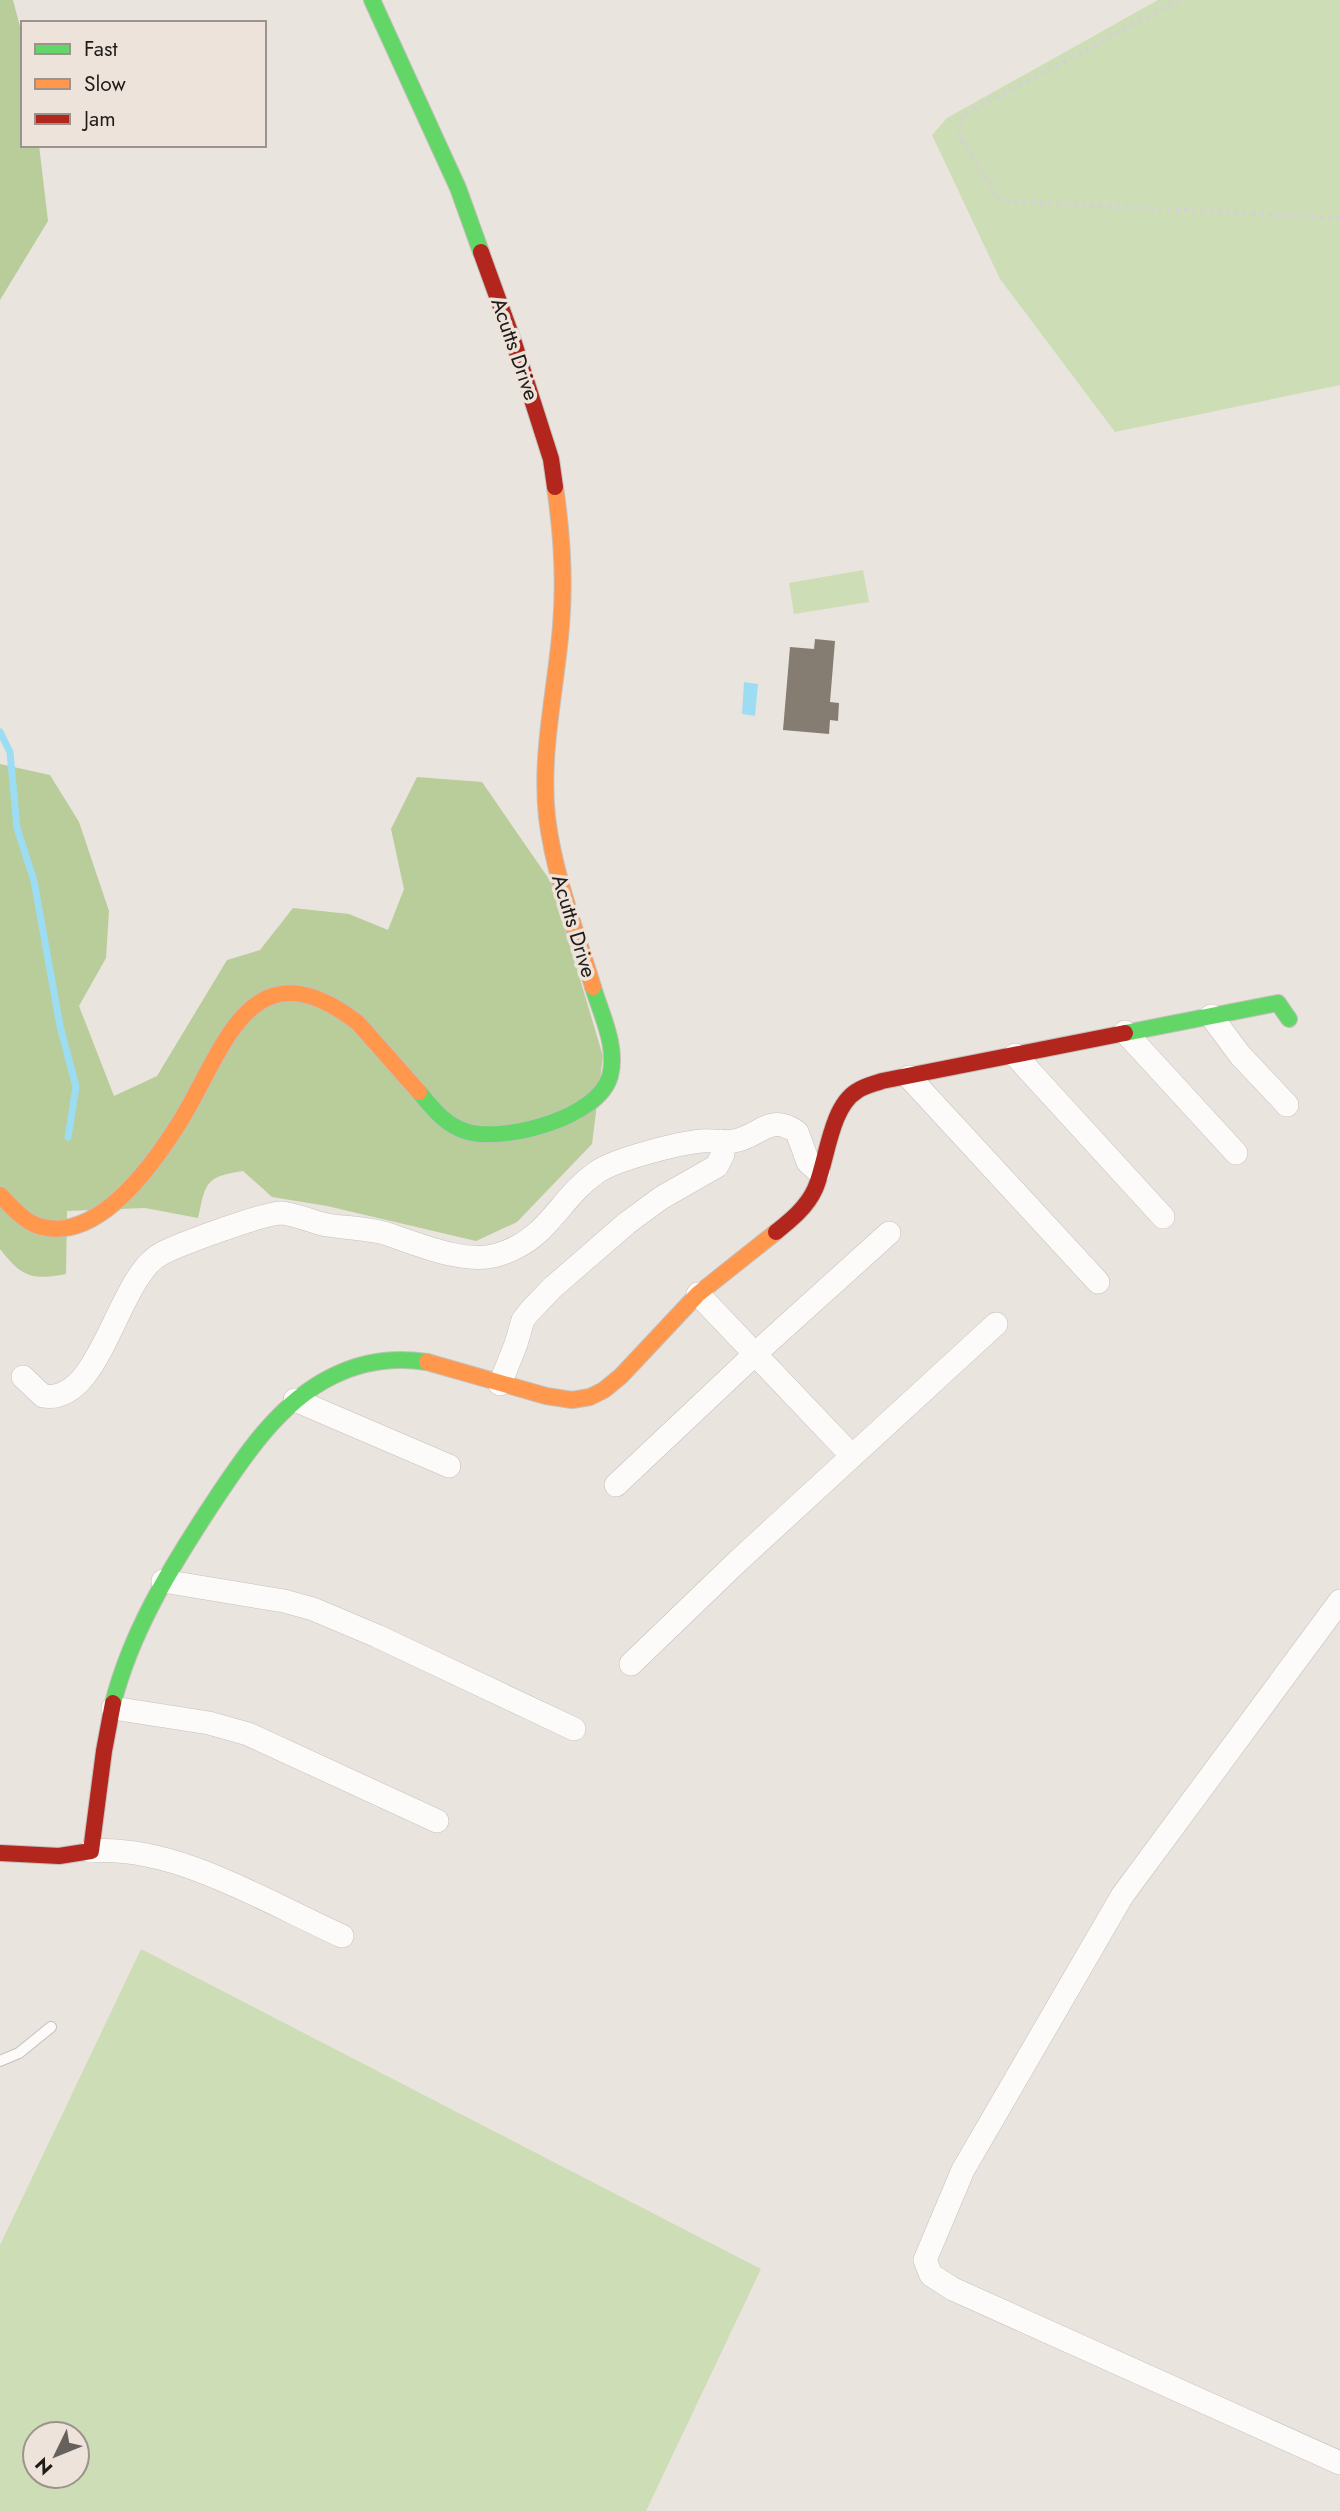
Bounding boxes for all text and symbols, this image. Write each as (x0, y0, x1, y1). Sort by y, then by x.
legend (21, 21, 266, 147)
text: Fast (84, 34, 117, 64)
text: Slow (84, 69, 126, 99)
text: Jam (81, 104, 116, 134)
street label: Acutts Drive (483, 294, 547, 404)
street label: Acutts Drive (544, 871, 604, 981)
north arrow (21, 2420, 91, 2490)
text: N (29, 2452, 59, 2481)

